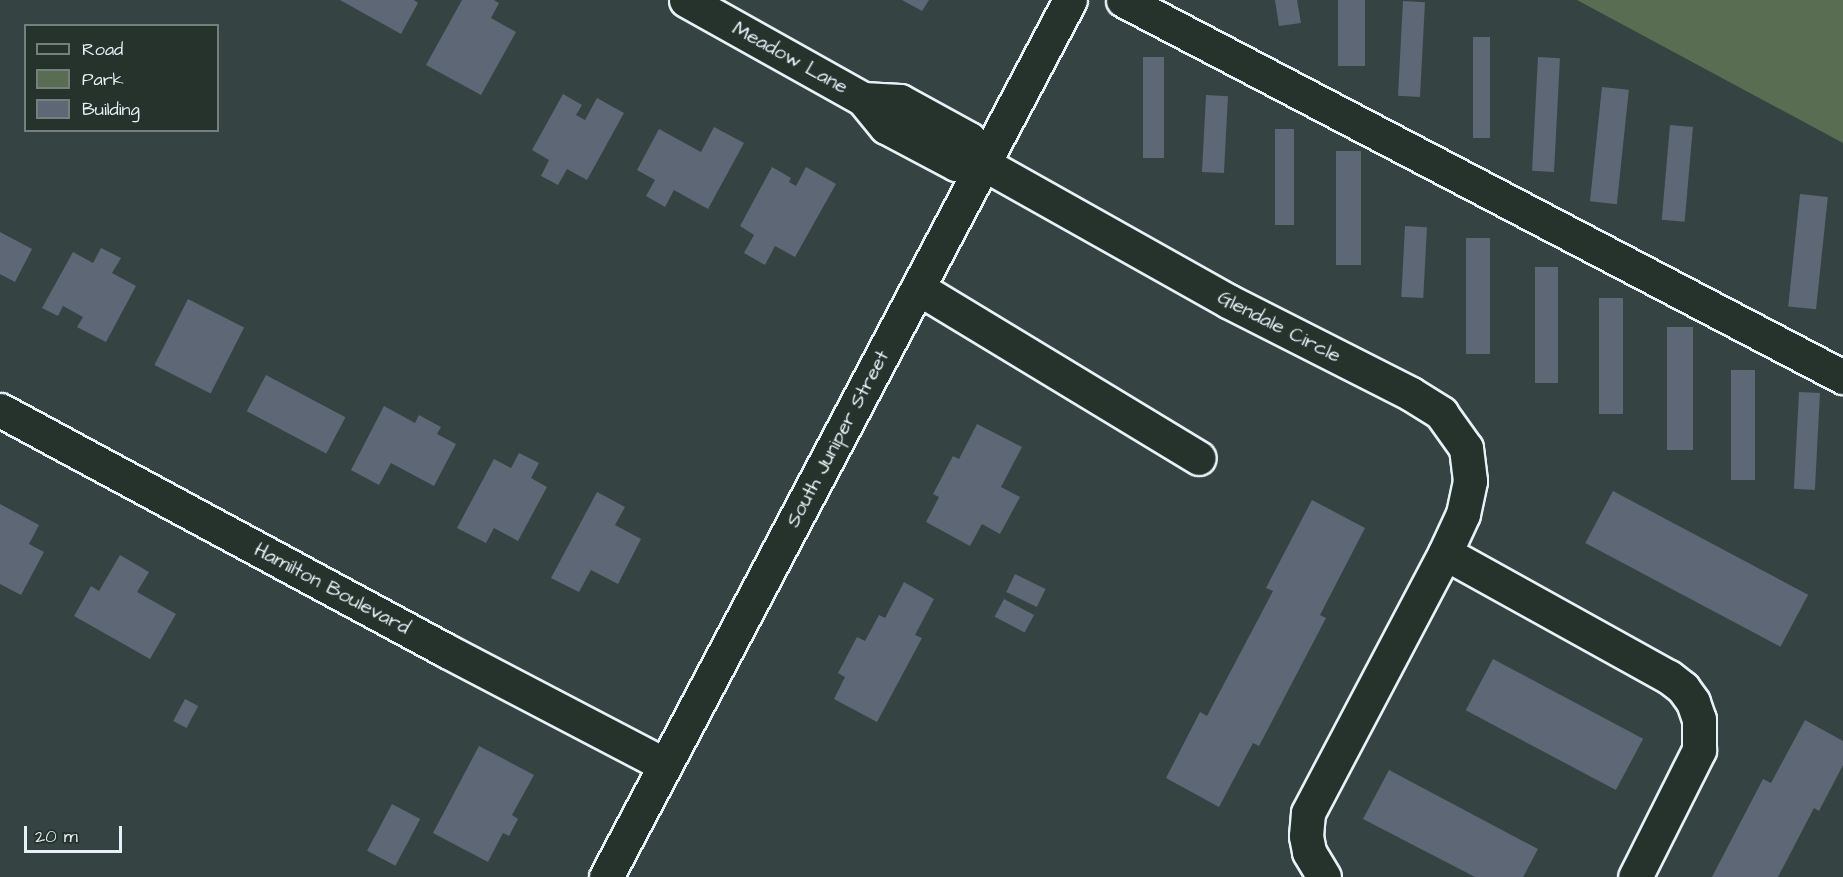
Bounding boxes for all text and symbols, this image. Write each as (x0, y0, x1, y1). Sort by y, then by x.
street label: Meadow Lane (728, 16, 852, 100)
legend (24, 24, 219, 132)
text: Road (82, 37, 123, 62)
text: Park (82, 67, 124, 92)
text: Building (82, 97, 140, 122)
street label: Glendale Circle (1213, 286, 1345, 368)
street label: South Juniper Street (781, 347, 895, 531)
street label: Hamilton Boulevard (250, 538, 414, 640)
scale bar (27, 814, 124, 852)
text: 20 m (35, 824, 78, 849)

